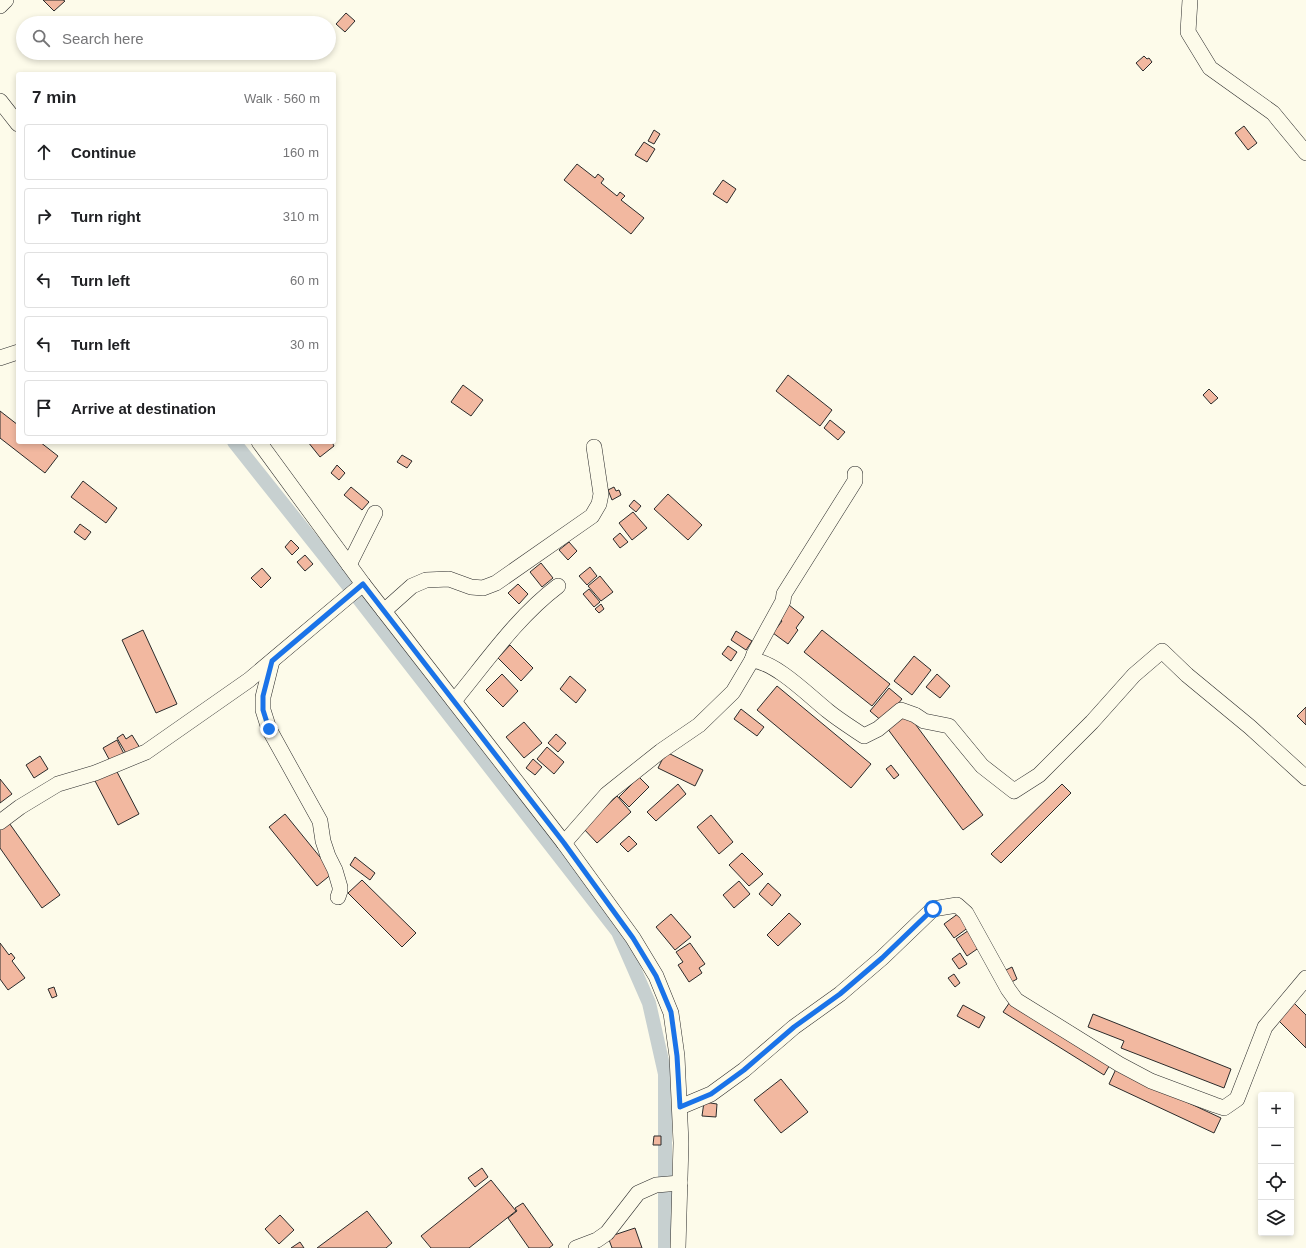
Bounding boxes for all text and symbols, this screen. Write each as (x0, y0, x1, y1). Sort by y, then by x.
search box (16, 16, 336, 60)
icon: search (30, 27, 52, 49)
text: Search here (62, 30, 144, 47)
text: 7 min (32, 88, 76, 107)
text: Walk · 560 m (244, 91, 320, 106)
icon: ahead (33, 141, 55, 163)
text: Continue (71, 144, 136, 161)
text: 160 m (283, 145, 319, 160)
icon: right (33, 205, 55, 227)
text: Turn right (71, 208, 141, 225)
text: 310 m (283, 209, 319, 224)
icon: left (33, 269, 55, 291)
text: Turn left (71, 272, 130, 289)
text: 60 m (290, 273, 319, 288)
icon: left (33, 333, 55, 355)
text: Turn left (71, 336, 130, 353)
text: 30 m (290, 337, 319, 352)
icon: arrive (33, 397, 55, 419)
text: Arrive at destination (71, 400, 216, 417)
route end (260, 720, 278, 738)
route start (924, 900, 942, 918)
map controls (1258, 1092, 1294, 1236)
button: + (1258, 1092, 1294, 1128)
button: − (1258, 1128, 1294, 1164)
button: locate (1258, 1164, 1294, 1200)
button: layers (1258, 1200, 1294, 1236)

